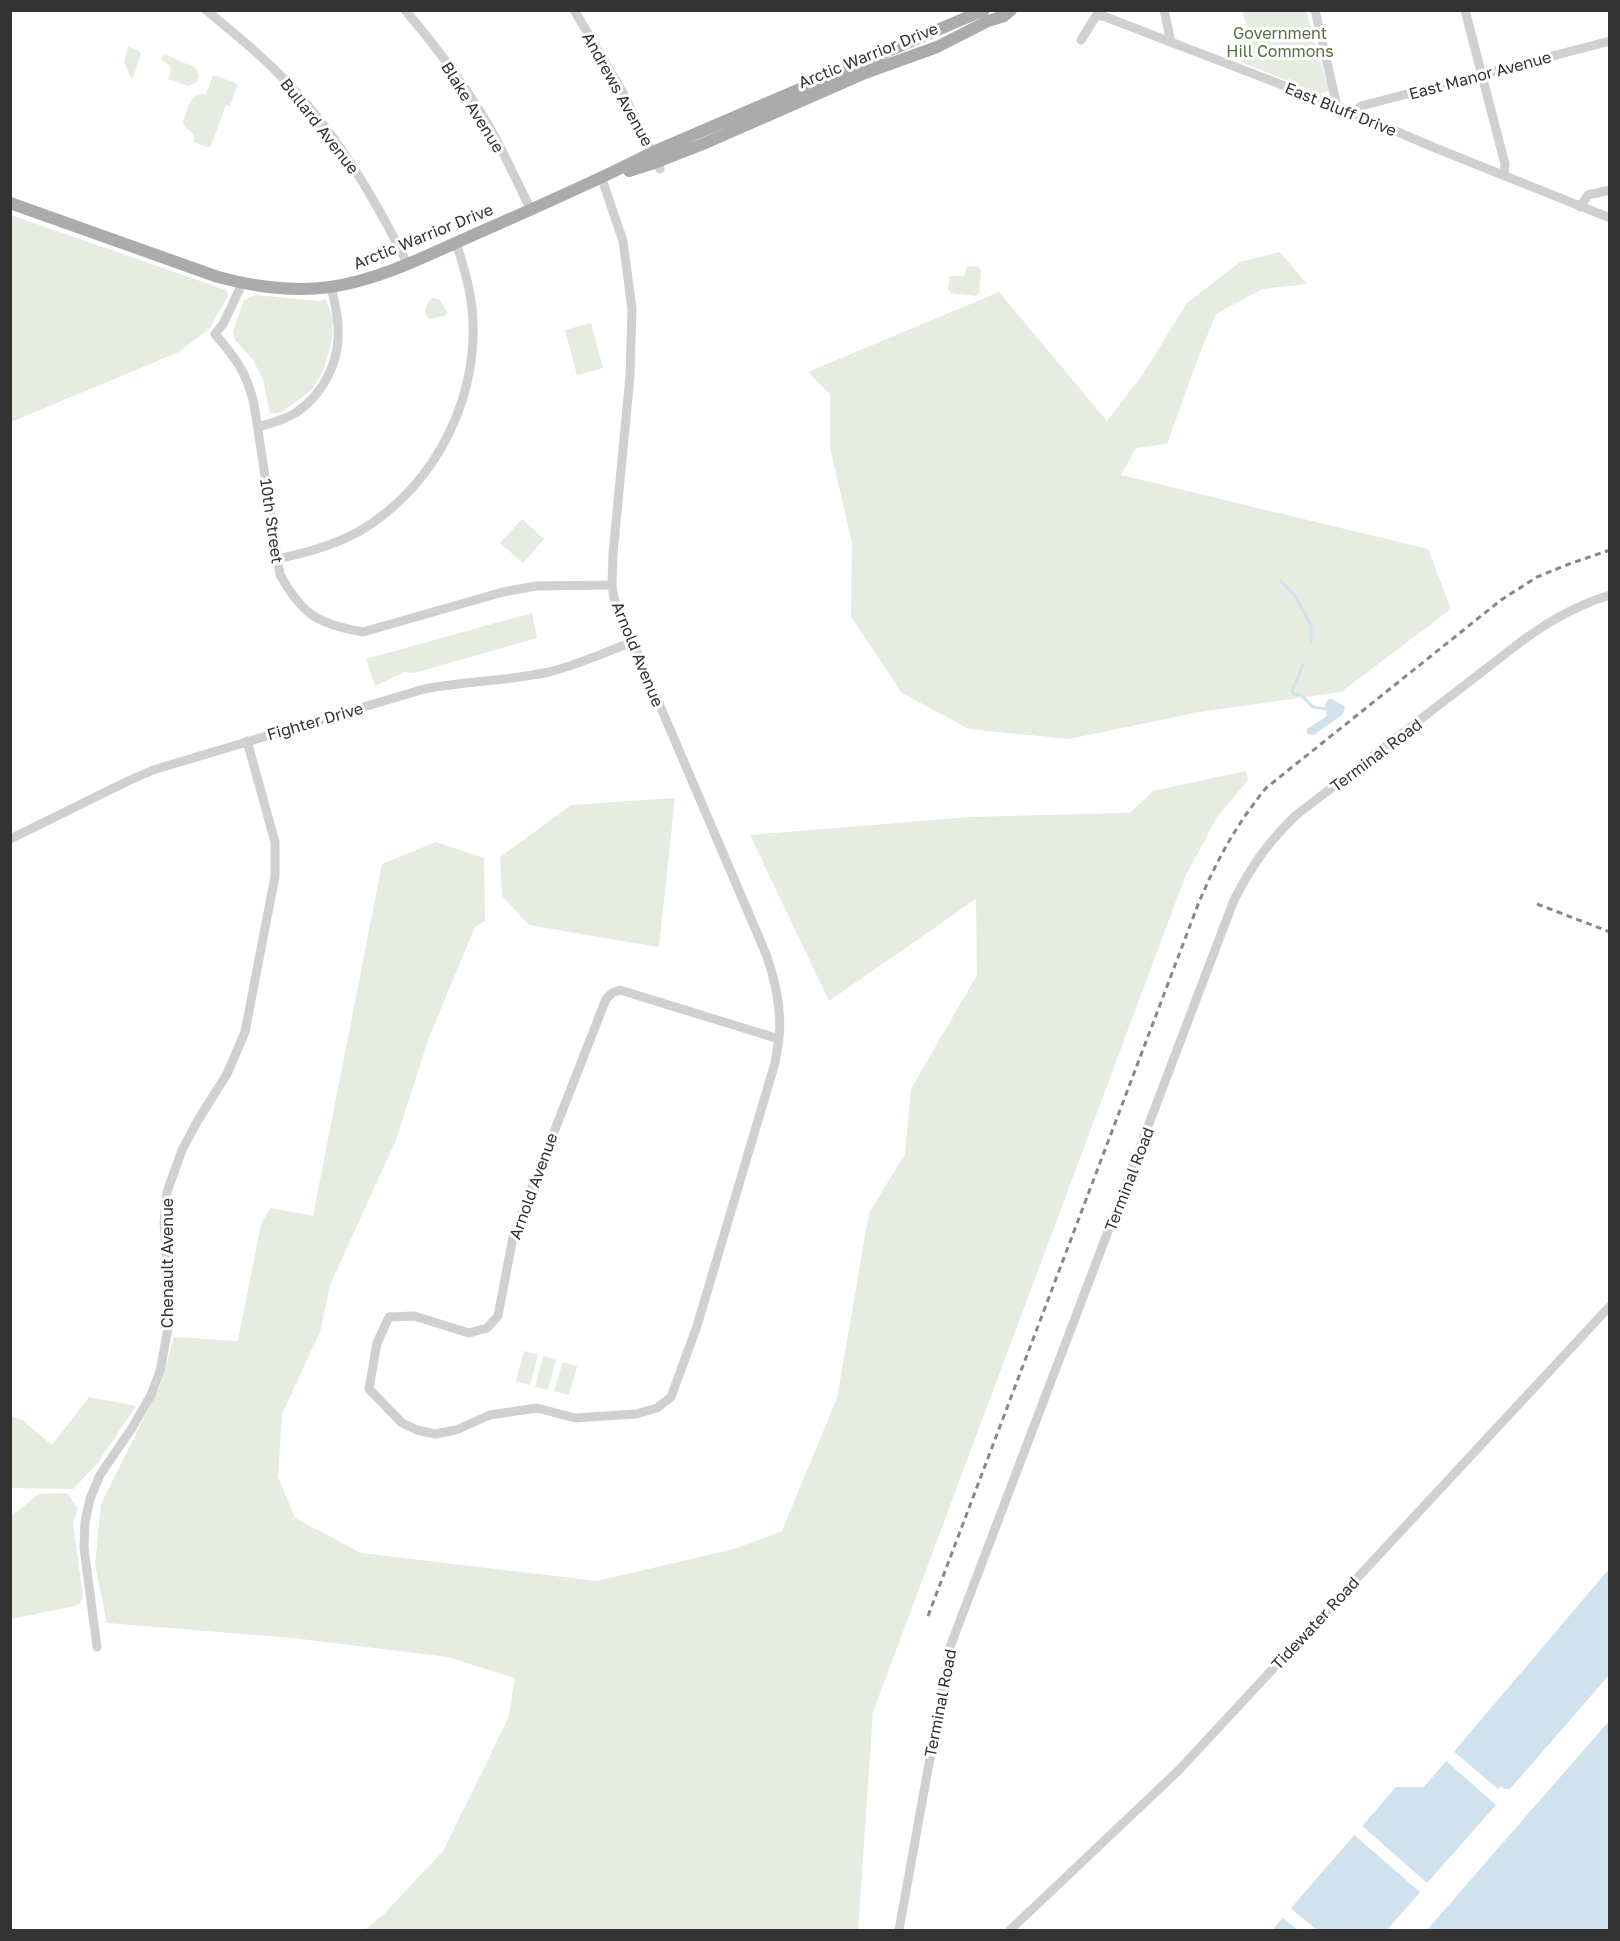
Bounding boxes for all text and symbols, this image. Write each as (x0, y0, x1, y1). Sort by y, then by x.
street label: Arctic Warrior Drive (795, 18, 941, 92)
park label: Government Hill Commons (1226, 23, 1334, 61)
street label: Andrews Avenue (578, 28, 658, 150)
street label: East Manor Avenue (1407, 46, 1553, 104)
street label: Blake Avenue (437, 58, 509, 156)
street label: Bullard Avenue (276, 74, 364, 178)
street label: East Bluff Drive (1282, 78, 1400, 140)
street label: Arctic Warrior Drive (350, 199, 496, 273)
street label: 10th Street (256, 477, 288, 565)
street label: Arnold Avenue (608, 598, 668, 710)
street label: Fighter Drive (265, 698, 365, 744)
street label: Terminal Road (1326, 714, 1426, 796)
street label: Terminal Road (1100, 1124, 1158, 1234)
street label: Arnold Avenue (505, 1130, 561, 1242)
street label: Chenault Avenue (157, 1198, 177, 1328)
street label: Tidewater Road (1267, 1572, 1363, 1674)
street label: Terminal Road (920, 1647, 960, 1759)

